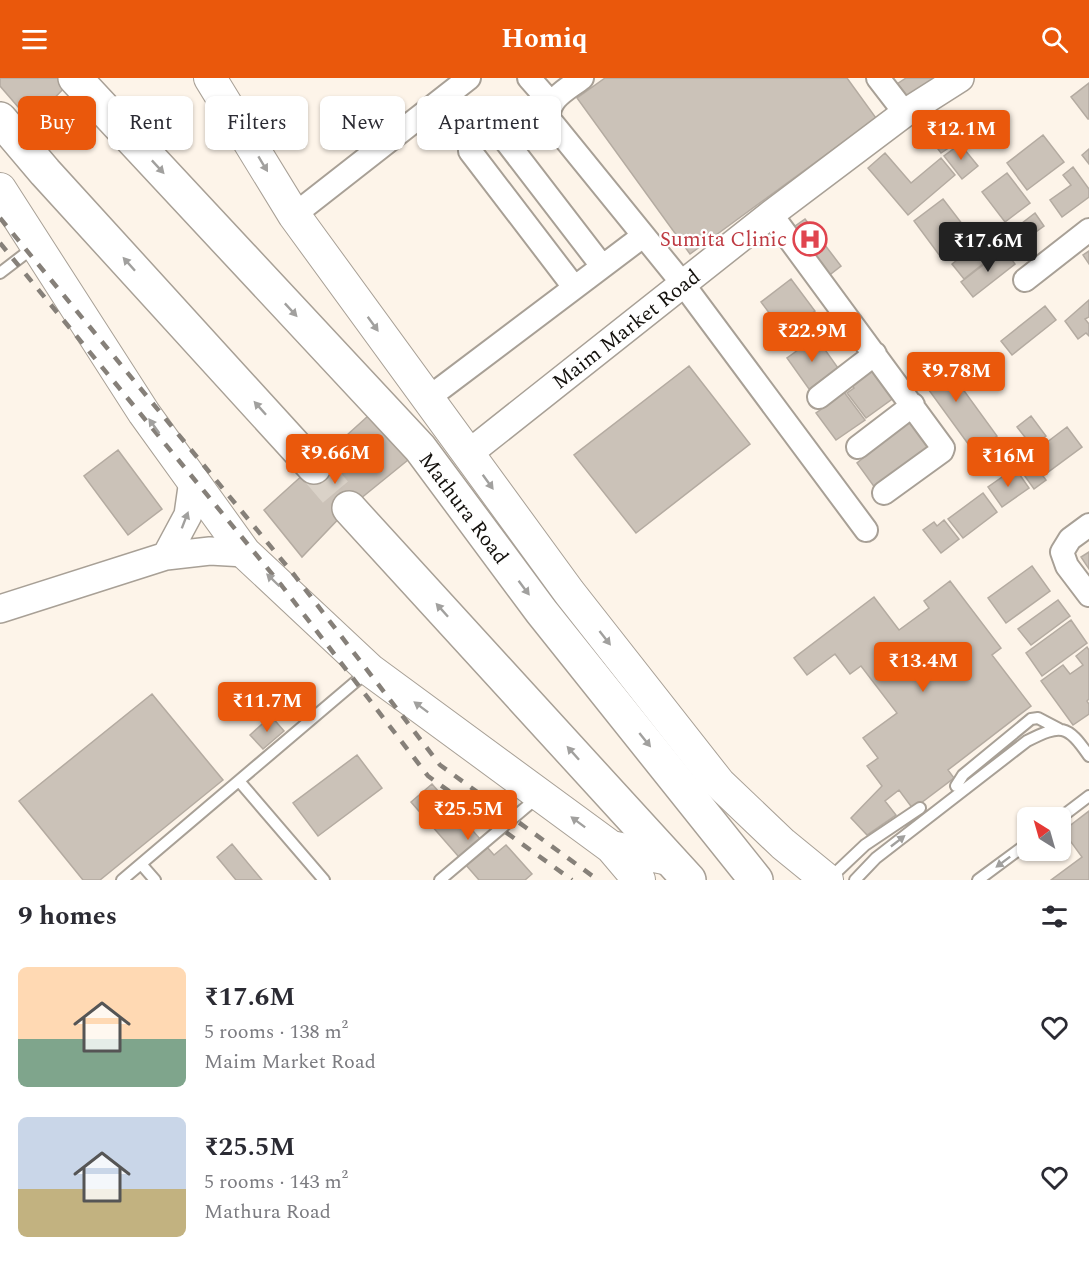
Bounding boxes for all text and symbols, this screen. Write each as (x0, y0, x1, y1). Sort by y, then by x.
text: Homiq (501, 18, 588, 60)
icon: menu (18, 23, 51, 56)
icon: search (1038, 23, 1071, 56)
chip: Buy (18, 96, 96, 150)
chip: Rent (108, 96, 193, 150)
chip: Filters (205, 96, 308, 150)
chip: New (320, 96, 405, 150)
chip: Apartment (417, 96, 561, 150)
pin: ₹12.1M (912, 110, 1010, 161)
text: ₹12.1M (926, 114, 996, 144)
one-way arrow (257, 156, 268, 172)
one-way arrow (151, 159, 164, 174)
hospital icon: Sumita Clinic (792, 221, 828, 257)
pin: ₹17.6M (939, 222, 1037, 273)
place label: Sumita Clinic (660, 224, 787, 256)
text: ₹17.6M (953, 226, 1023, 256)
one-way arrow (122, 256, 136, 271)
street label: Maim Market Road (546, 262, 708, 398)
one-way arrow (284, 302, 298, 317)
pin: ₹22.9M (763, 312, 861, 363)
one-way arrow (367, 316, 379, 332)
text: ₹22.9M (777, 316, 847, 346)
pin: ₹9.78M (907, 352, 1005, 403)
text: ₹9.78M (921, 356, 991, 386)
one-way arrow (254, 401, 267, 416)
one-way arrow (148, 419, 160, 435)
pin: ₹9.66M (286, 434, 384, 485)
pin: ₹16M (972, 437, 1044, 488)
text: ₹9.66M (300, 438, 370, 468)
text: ₹16M (981, 441, 1035, 471)
street label: Mathura Road (410, 446, 516, 571)
one-way arrow (482, 473, 494, 489)
one-way arrow (180, 511, 190, 529)
one-way arrow (266, 573, 281, 587)
one-way arrow (517, 580, 529, 595)
one-way arrow (435, 602, 449, 617)
one-way arrow (598, 630, 611, 646)
pin: ₹13.4M (874, 642, 972, 693)
text: ₹13.4M (888, 646, 958, 676)
pin: ₹11.7M (218, 682, 316, 733)
text: ₹11.7M (232, 686, 302, 716)
one-way arrow (413, 702, 428, 714)
one-way arrow (639, 732, 652, 748)
one-way arrow (566, 746, 580, 761)
pin: ₹25.5M (419, 790, 517, 841)
text: ₹25.5M (433, 794, 503, 824)
north arrow (1017, 807, 1071, 861)
map controls (1017, 807, 1071, 861)
one-way arrow (571, 817, 586, 829)
one-way arrow (890, 834, 906, 847)
one-way arrow (995, 855, 1010, 867)
text: 9 homes (18, 896, 117, 936)
icon: filters (1038, 900, 1071, 933)
text: ₹17.6M (204, 977, 295, 1017)
icon: home (66, 991, 138, 1063)
icon: heart (1038, 1011, 1071, 1044)
text: 5 rooms · 138 m² (204, 1017, 348, 1047)
text: Maim Market Road (204, 1047, 376, 1077)
text: ₹25.5M (204, 1127, 295, 1167)
icon: home (66, 1141, 138, 1213)
icon: heart (1038, 1161, 1071, 1194)
text: 5 rooms · 143 m² (204, 1167, 348, 1197)
text: Mathura Road (204, 1197, 331, 1227)

